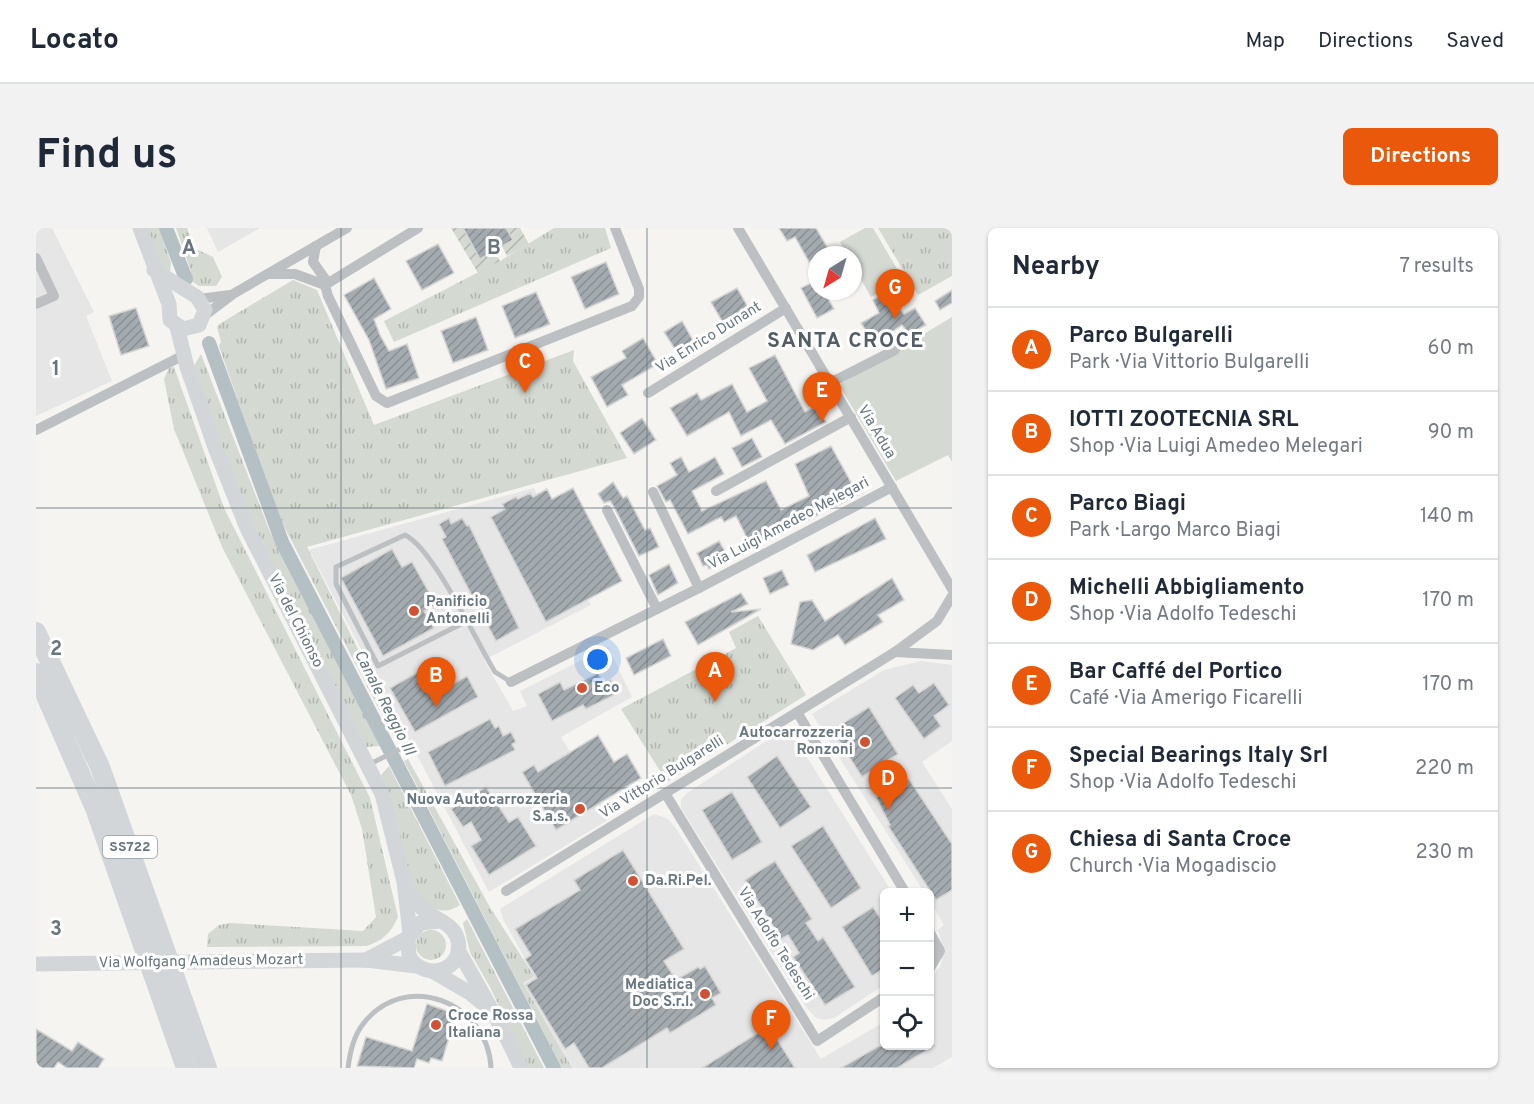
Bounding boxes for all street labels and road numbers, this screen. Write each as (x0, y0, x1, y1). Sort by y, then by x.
street label: Via Enrico Dunant (653, 298, 765, 378)
street label: Via Adua (853, 402, 899, 462)
street label: Via Luigi Amedeo Melegari (705, 473, 873, 575)
street label: Via del Chionso (263, 571, 327, 671)
street label: Via Vittorio Bulgarelli (596, 732, 728, 824)
road number: SS722 (103, 836, 157, 858)
street label: Via Adolfo Tedeschi (733, 884, 817, 1004)
street label: Via Wolfgang Amadeus Mozart (98, 951, 304, 973)

